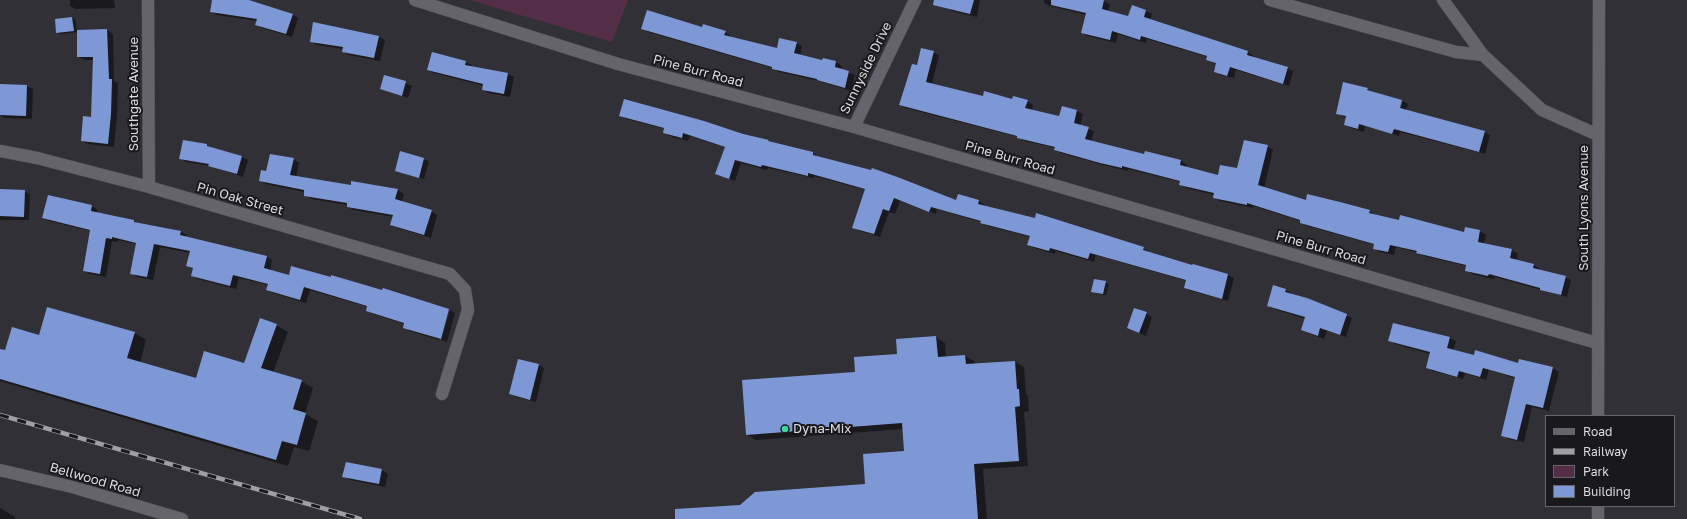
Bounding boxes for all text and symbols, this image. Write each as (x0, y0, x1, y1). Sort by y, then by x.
street label: Sunnyside Drive (837, 19, 895, 117)
street label: Southgate Avenue (126, 37, 142, 151)
street label: Pine Burr Road (651, 51, 745, 91)
street label: Pine Burr Road (963, 138, 1057, 178)
street label: South Lyons Avenue (1576, 145, 1592, 271)
street label: Pin Oak Street (195, 179, 285, 219)
street label: Pine Burr Road (1274, 228, 1368, 268)
legend (1545, 415, 1675, 507)
place label: Dyna-Mix (793, 421, 851, 437)
marker: Dyna-Mix (780, 424, 790, 434)
text: Road (1583, 424, 1612, 439)
text: Railway (1583, 444, 1628, 459)
street label: Bellwood Road (48, 460, 142, 500)
text: Park (1583, 464, 1609, 479)
text: Building (1583, 484, 1631, 499)

